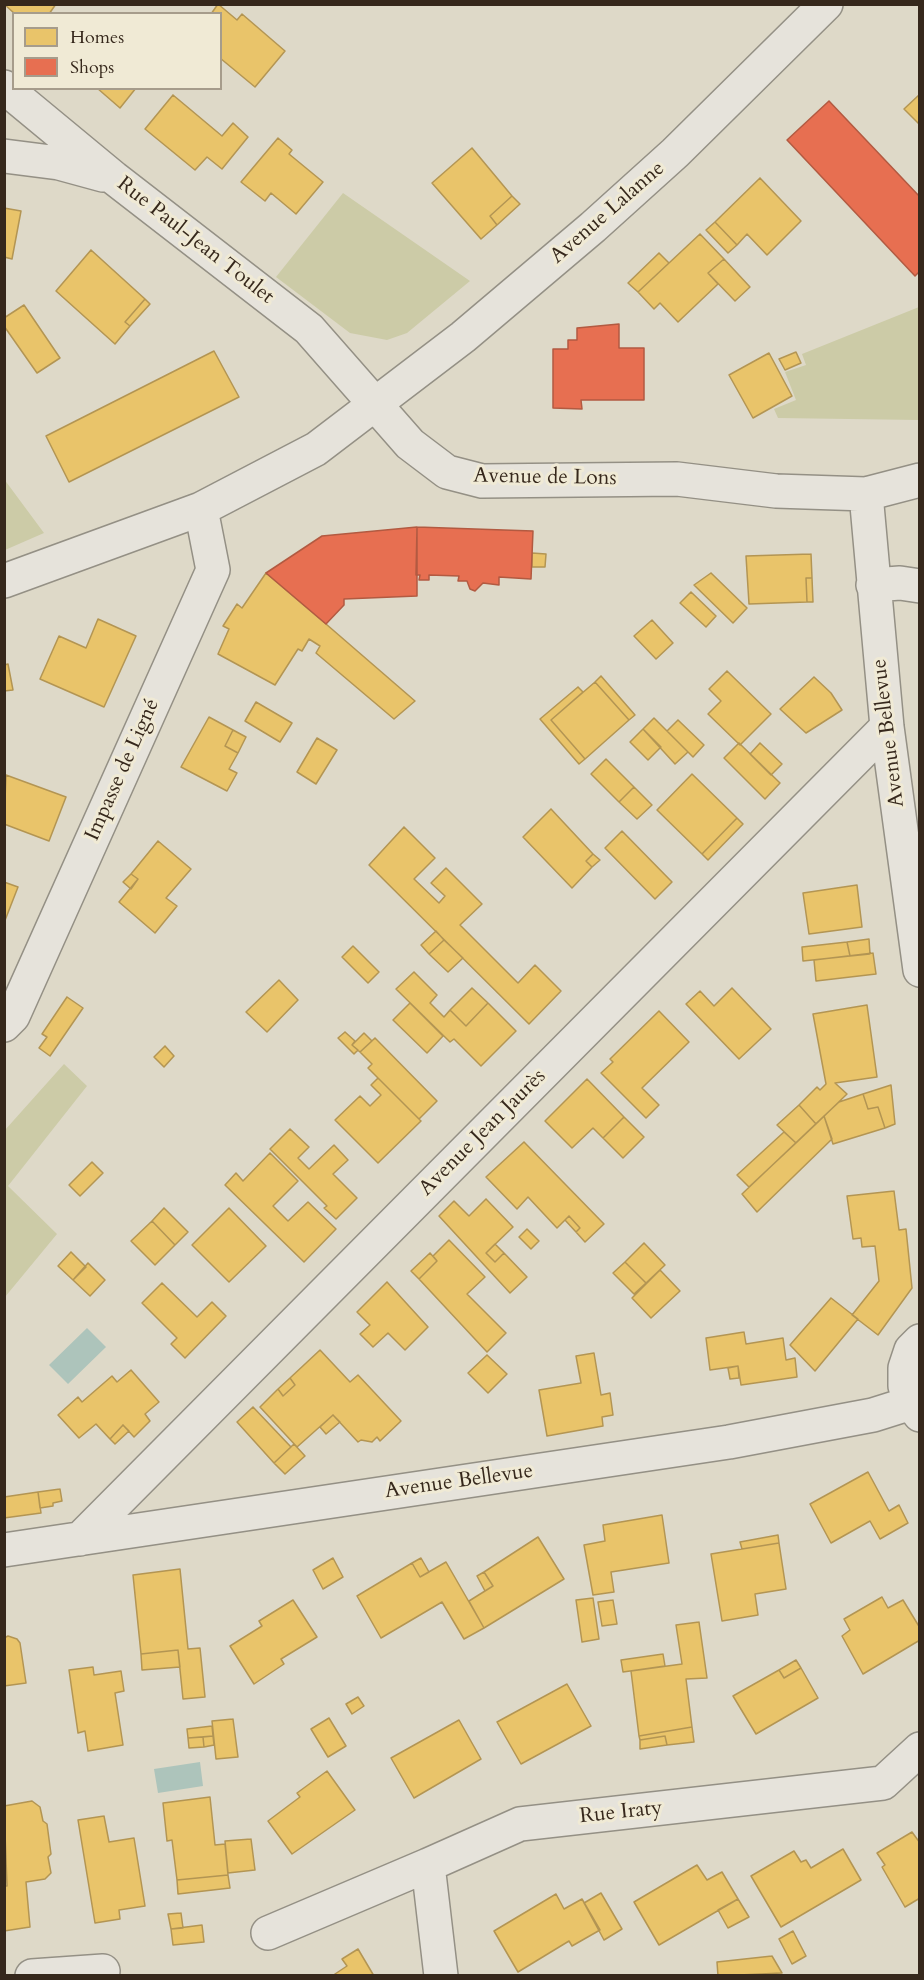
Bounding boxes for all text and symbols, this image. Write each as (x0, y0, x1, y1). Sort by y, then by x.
legend (12, 12, 222, 90)
text: Homes (70, 25, 124, 50)
text: Shops (70, 55, 114, 80)
street label: Avenue Lalanne (546, 156, 670, 270)
street label: Rue Paul-Jean Toulet (112, 172, 278, 310)
street label: Avenue de Lons (473, 464, 617, 492)
street label: Avenue Bellevue (867, 657, 911, 809)
street label: Impasse de Ligné (80, 695, 166, 845)
street label: Avenue Jean Jaurès (414, 1064, 552, 1202)
street label: Avenue Bellevue (383, 1459, 535, 1505)
street label: Rue Iraty (578, 1796, 664, 1830)

